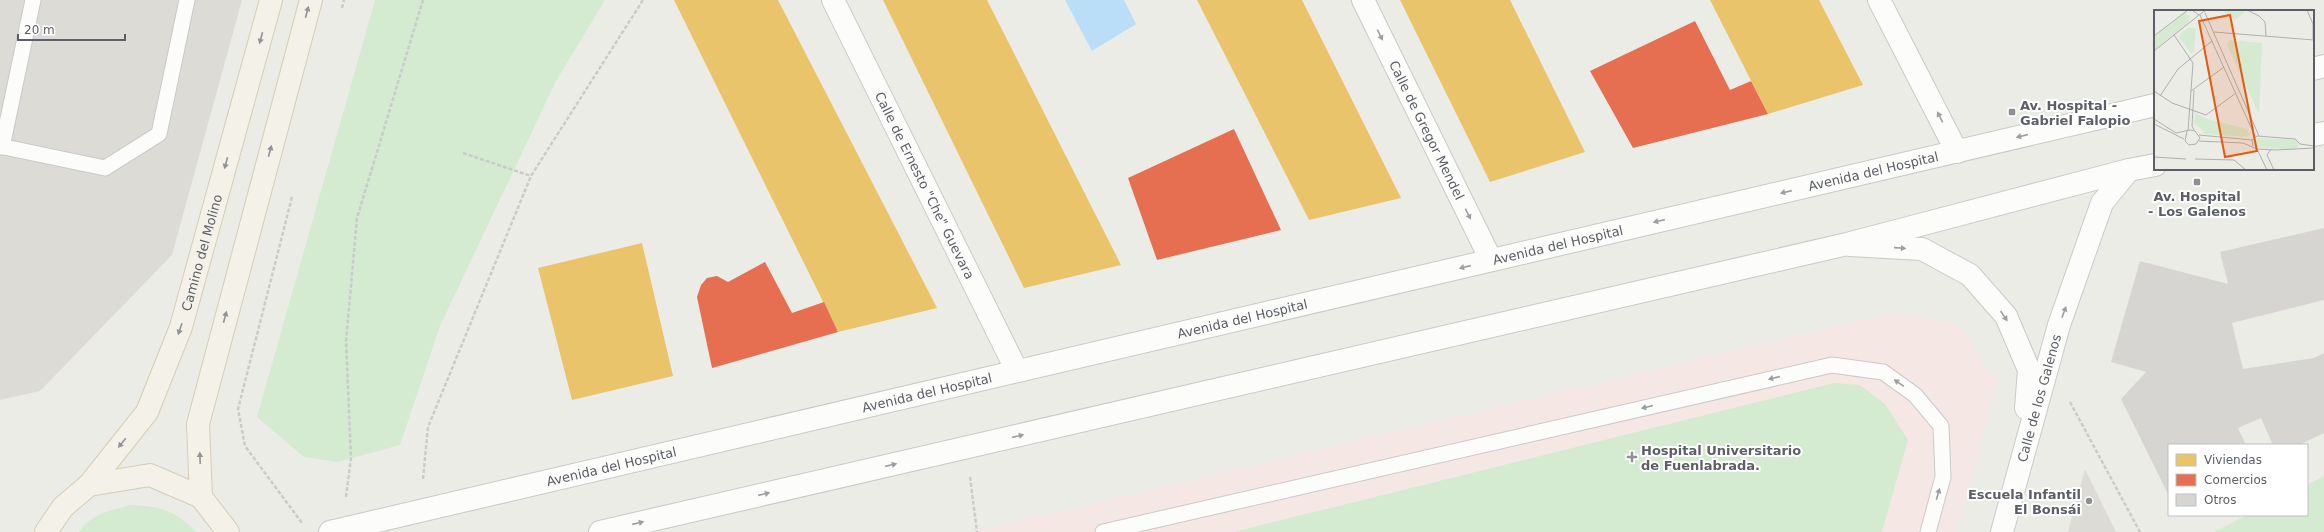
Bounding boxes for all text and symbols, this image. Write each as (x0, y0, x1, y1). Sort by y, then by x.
one-way arrow (305, 6, 311, 18)
inset map (2154, 10, 2314, 170)
scale bar (18, 16, 125, 42)
text: 20 m (24, 23, 55, 37)
one-way arrow (1377, 29, 1383, 41)
one-way arrow (258, 32, 264, 44)
street label: Calle de Gregor Mendel (1386, 58, 1467, 202)
street label: Calle de Ernesto "Che" Guevara (872, 90, 977, 282)
place label: Av. Hospital - Gabriel Falopio (2020, 98, 2130, 128)
marker: Av. Hospital - Gabriel Falopio (2007, 107, 2017, 117)
one-way arrow (1936, 111, 1943, 123)
one-way arrow (2015, 133, 2028, 139)
one-way arrow (267, 145, 273, 157)
street label: Avenida del Hospital (1807, 149, 1940, 194)
one-way arrow (223, 157, 229, 169)
marker: Av. Hospital - Los Galenos (2192, 177, 2202, 187)
one-way arrow (1780, 189, 1792, 195)
place label: Av. Hospital - Los Galenos (2148, 189, 2246, 219)
street label: Camino del Molino (179, 193, 225, 313)
one-way arrow (1465, 209, 1471, 220)
one-way arrow (1653, 219, 1666, 225)
street label: Avenida del Hospital (1491, 223, 1625, 268)
one-way arrow (1894, 244, 1906, 251)
one-way arrow (1459, 264, 1471, 270)
street label: Avenida del Hospital (1176, 297, 1309, 342)
one-way arrow (2062, 305, 2068, 317)
one-way arrow (2000, 310, 2008, 321)
one-way arrow (223, 311, 229, 323)
one-way arrow (177, 323, 183, 335)
street label: Calle de los Galenos (2015, 332, 2064, 464)
street label: Avenida del Hospital (860, 370, 994, 415)
one-way arrow (1768, 375, 1780, 381)
one-way arrow (1893, 379, 1904, 387)
one-way arrow (1641, 405, 1654, 411)
one-way arrow (1011, 432, 1024, 438)
one-way arrow (118, 438, 126, 449)
place label: Hospital Universitario de Fuenlabrada. (1641, 443, 1801, 473)
street label: Avenida del Hospital (545, 444, 678, 489)
legend (2168, 444, 2308, 516)
one-way arrow (197, 451, 203, 464)
marker: Hospital Universitario de Fuenlabrada. (1626, 451, 1638, 463)
text: Viviendas (2204, 453, 2262, 467)
one-way arrow (885, 461, 897, 467)
text: Comercios (2204, 473, 2267, 487)
place label: Escuela Infantil El Bonsái (1968, 487, 2081, 517)
one-way arrow (1935, 488, 1941, 500)
one-way arrow (758, 491, 770, 497)
text: Otros (2204, 493, 2236, 507)
marker: Escuela Infantil El Bonsái (2084, 496, 2094, 506)
one-way arrow (631, 520, 644, 526)

